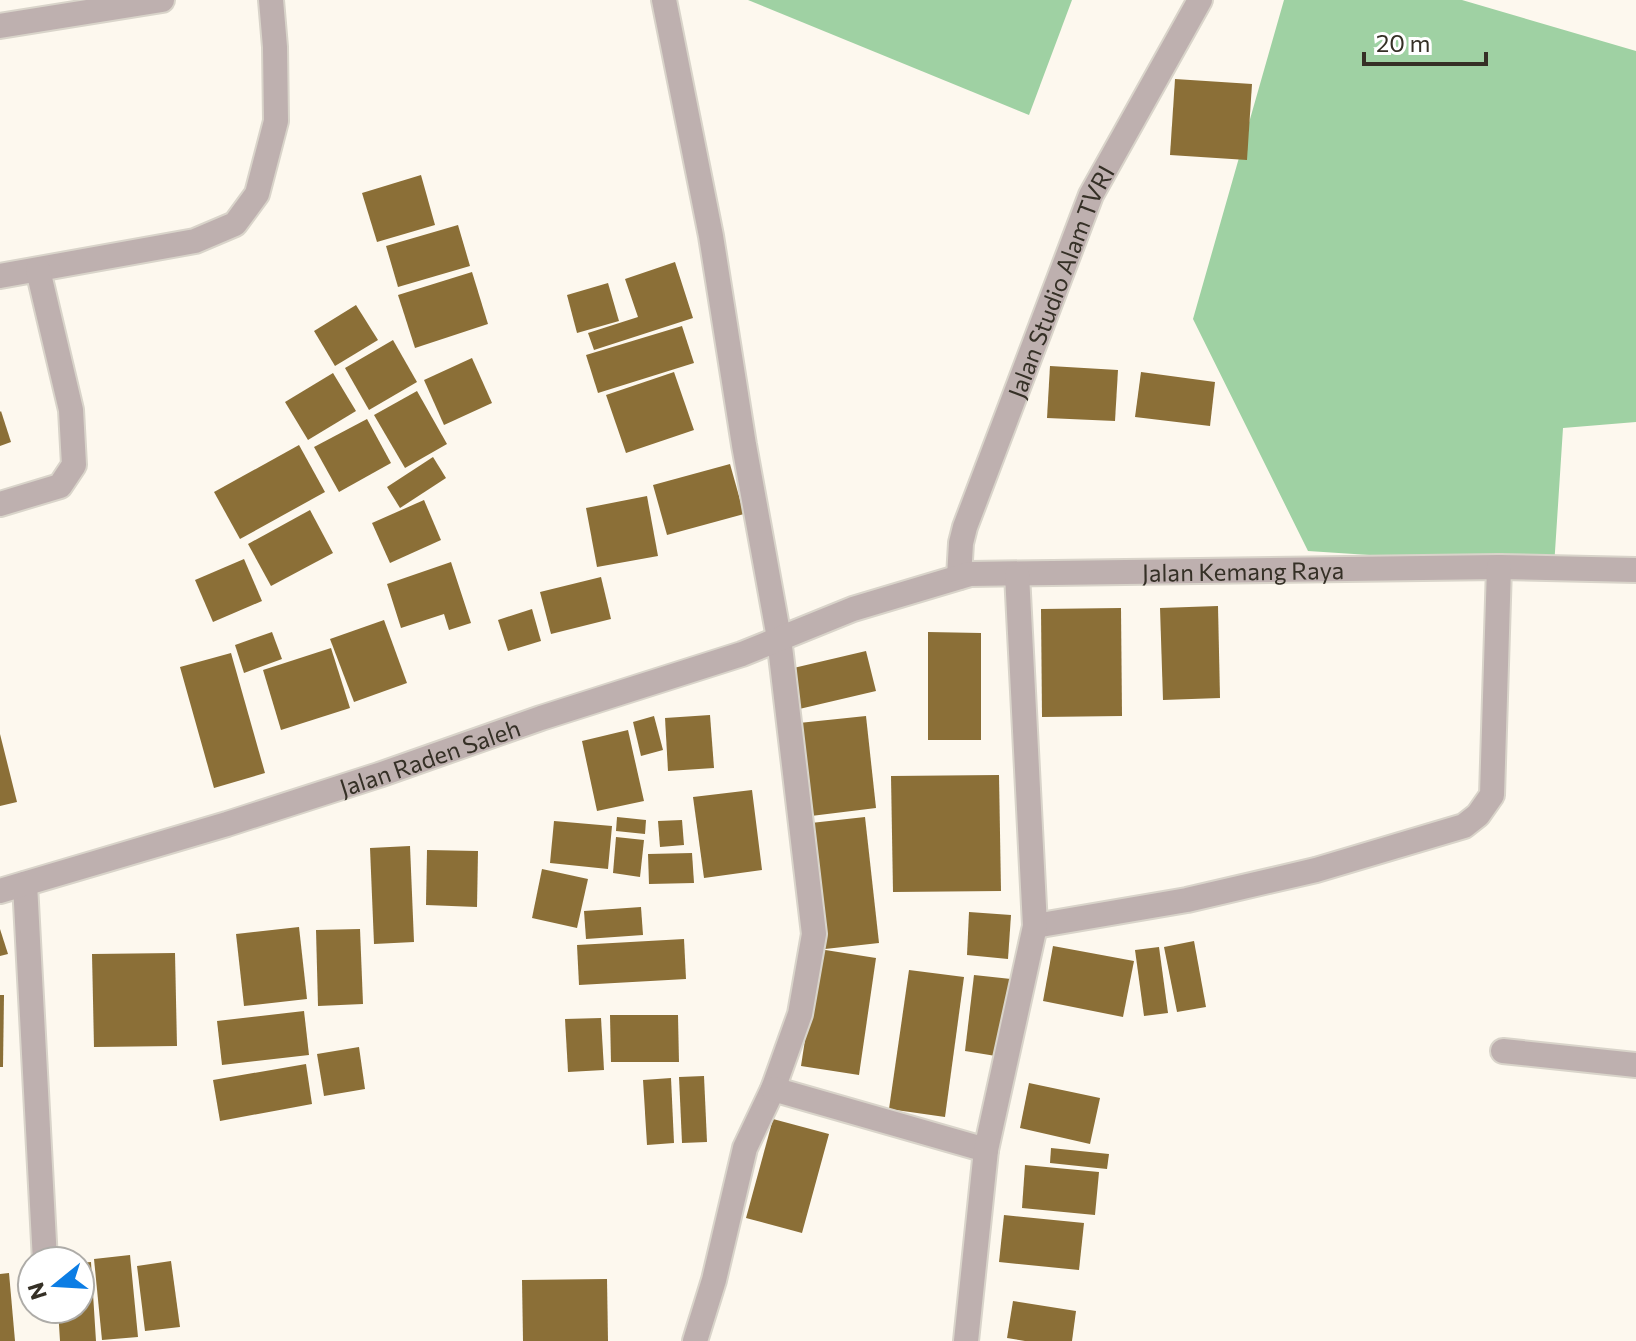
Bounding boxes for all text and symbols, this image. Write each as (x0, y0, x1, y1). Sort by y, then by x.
scale bar (1364, 16, 1486, 66)
text: 20 m (1376, 28, 1430, 57)
street label: Jalan Studio Alam TVRI (1001, 160, 1119, 402)
street label: Jalan Kemang Raya (1142, 555, 1344, 586)
street label: Jalan Raden Saleh (336, 712, 524, 801)
north arrow (16, 1245, 96, 1325)
text: N (21, 1279, 52, 1303)

